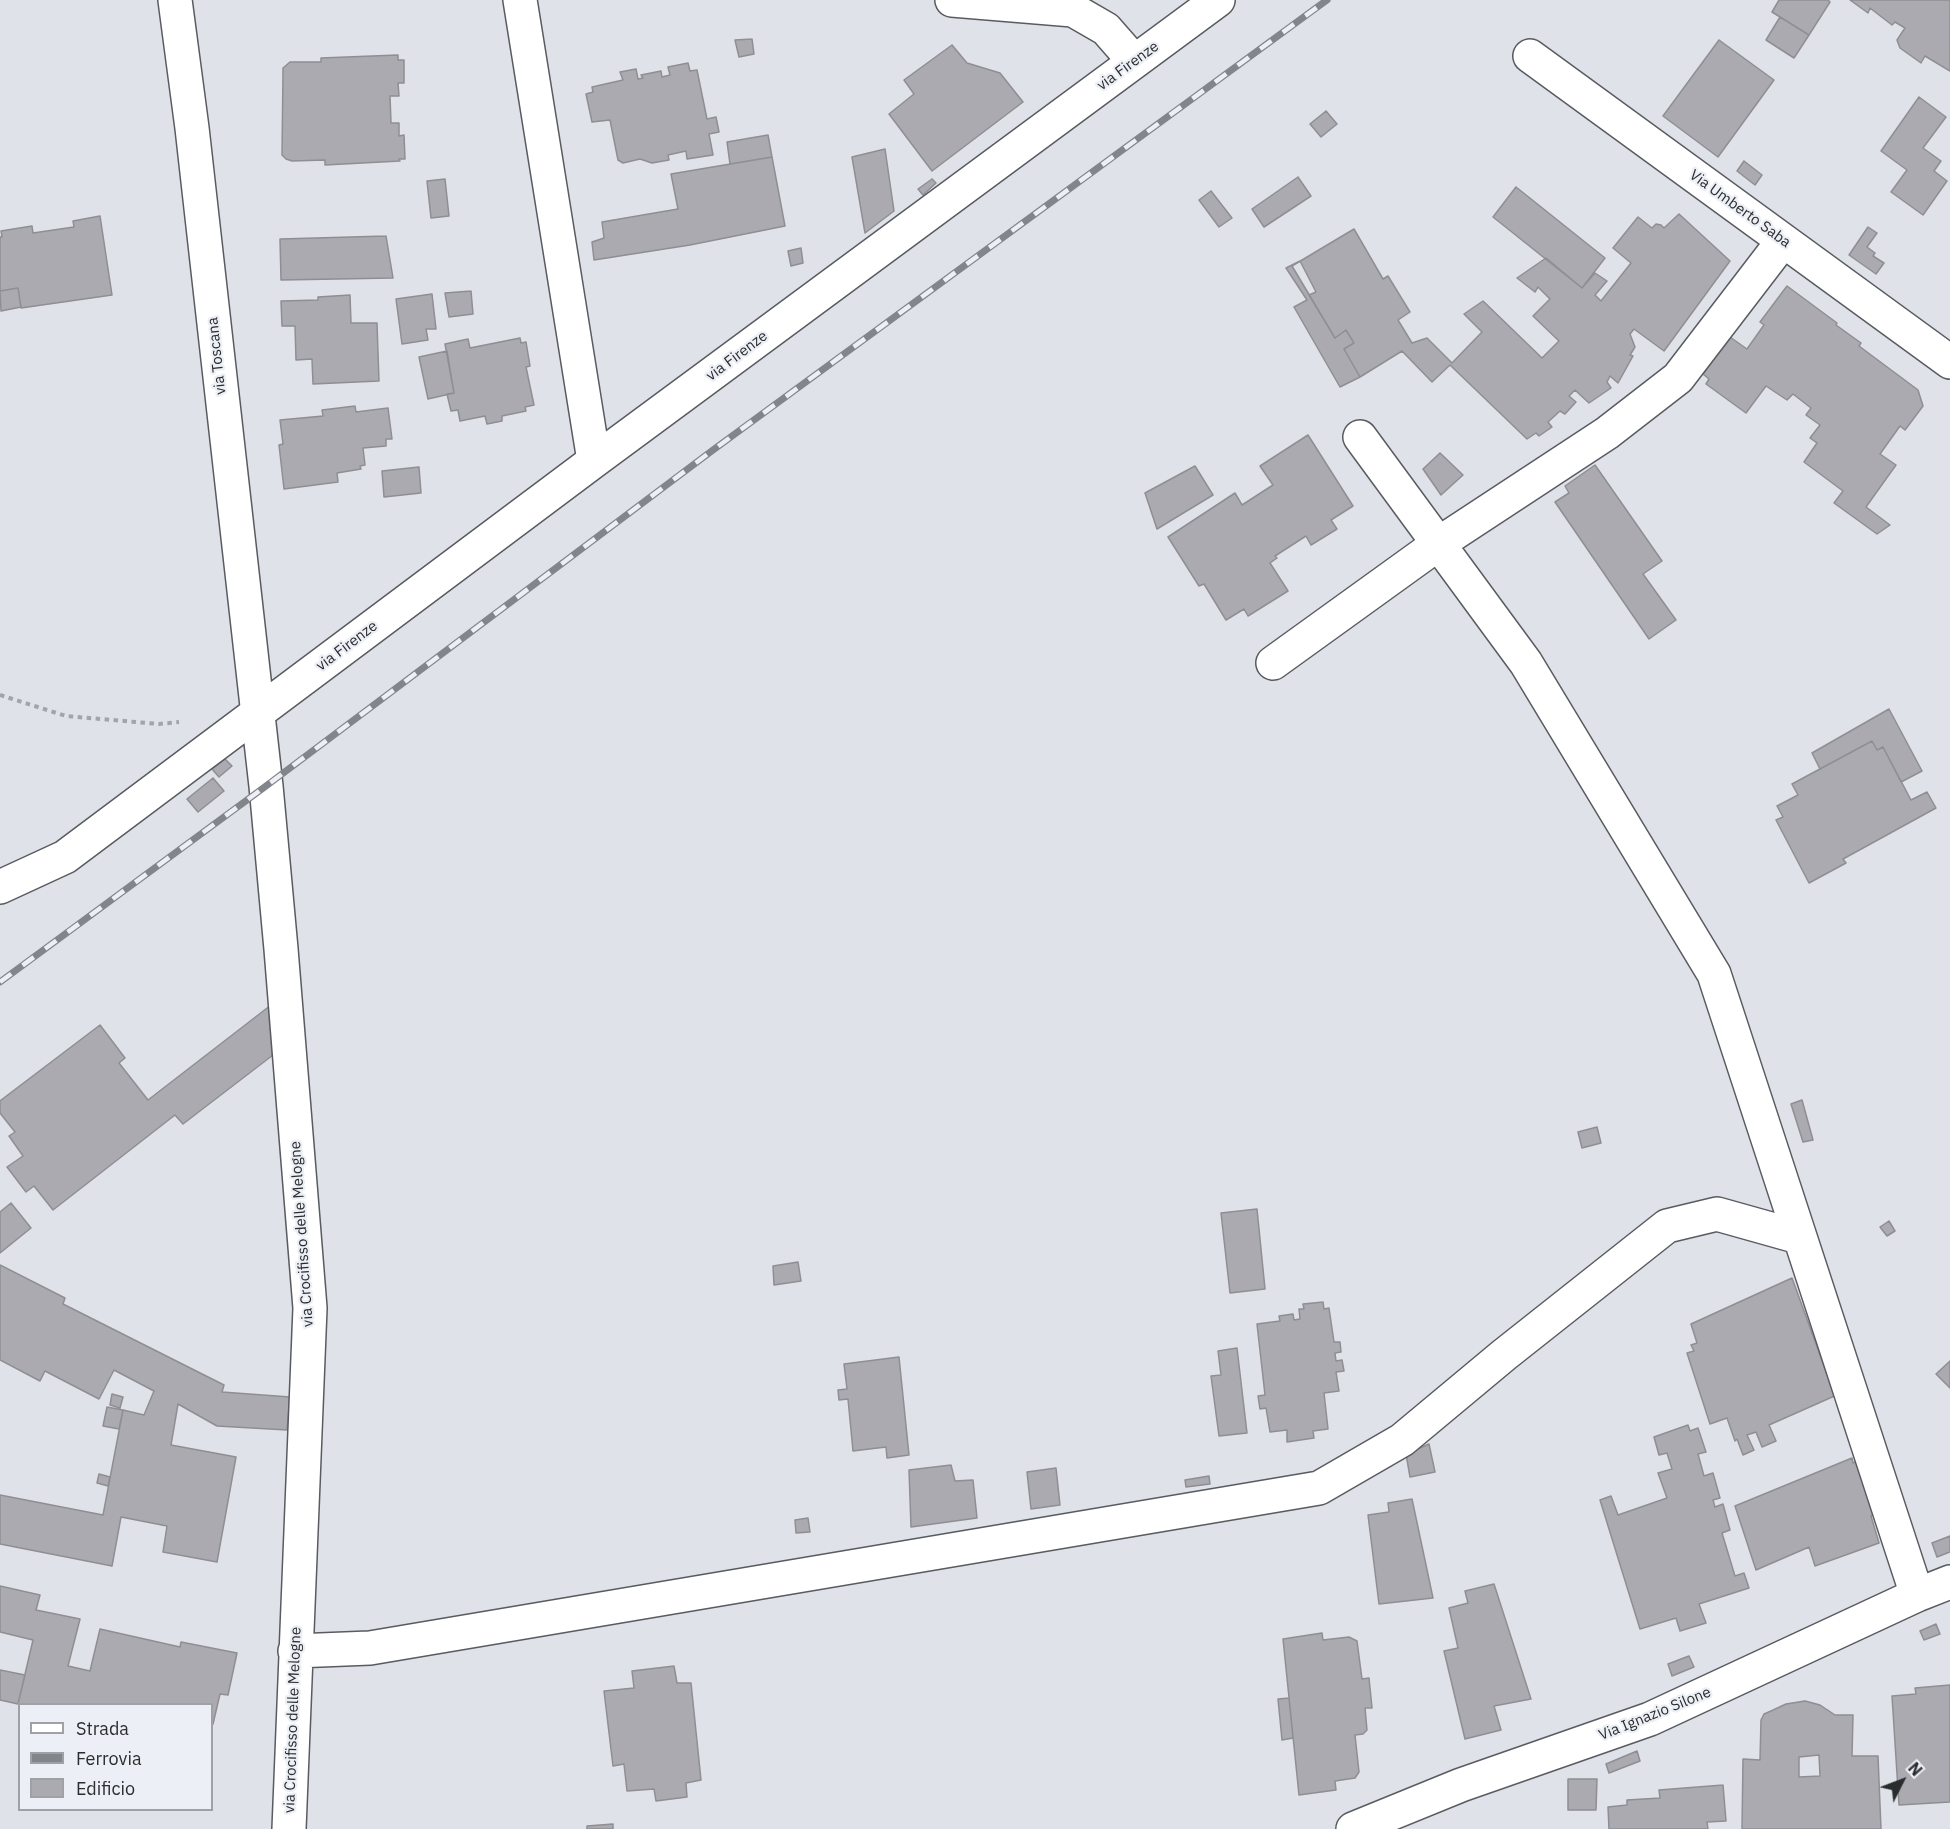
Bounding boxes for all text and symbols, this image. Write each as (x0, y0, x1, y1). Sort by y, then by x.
street label: via Firenze (1094, 38, 1162, 94)
street label: Via Umberto Saba (1686, 166, 1794, 252)
street label: via Toscana (204, 316, 230, 396)
street label: via Firenze (703, 327, 771, 385)
street label: via Firenze (313, 617, 381, 675)
street label: via Crocifisso delle Melogne (287, 1140, 317, 1328)
street label: via Crocifisso delle Melogne (281, 1627, 305, 1813)
street label: Via Ignazio Silone (1596, 1683, 1714, 1745)
legend (18, 1703, 213, 1811)
text: Strada (76, 1717, 129, 1740)
text: Ferrovia (76, 1747, 142, 1770)
north arrow (1872, 1751, 1932, 1811)
text: N (1904, 1758, 1927, 1780)
text: Edificio (76, 1777, 135, 1800)

